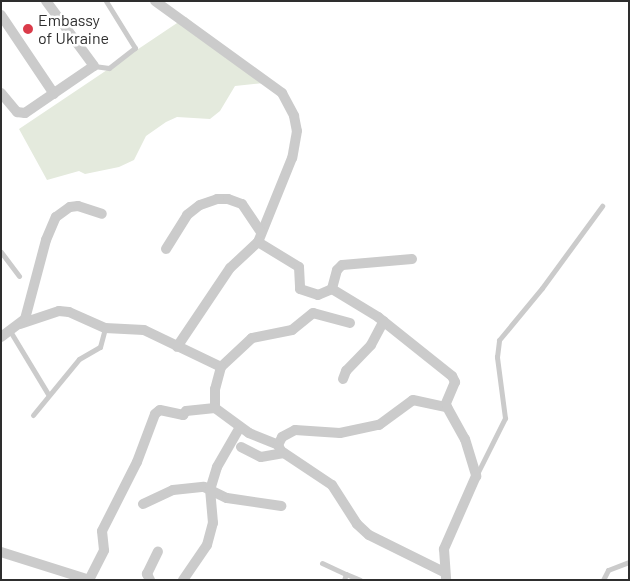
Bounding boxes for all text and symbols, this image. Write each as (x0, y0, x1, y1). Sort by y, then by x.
place label: Embassy of Ukraine (38, 10, 109, 48)
marker: Embassy of Ukraine (22, 23, 34, 35)

